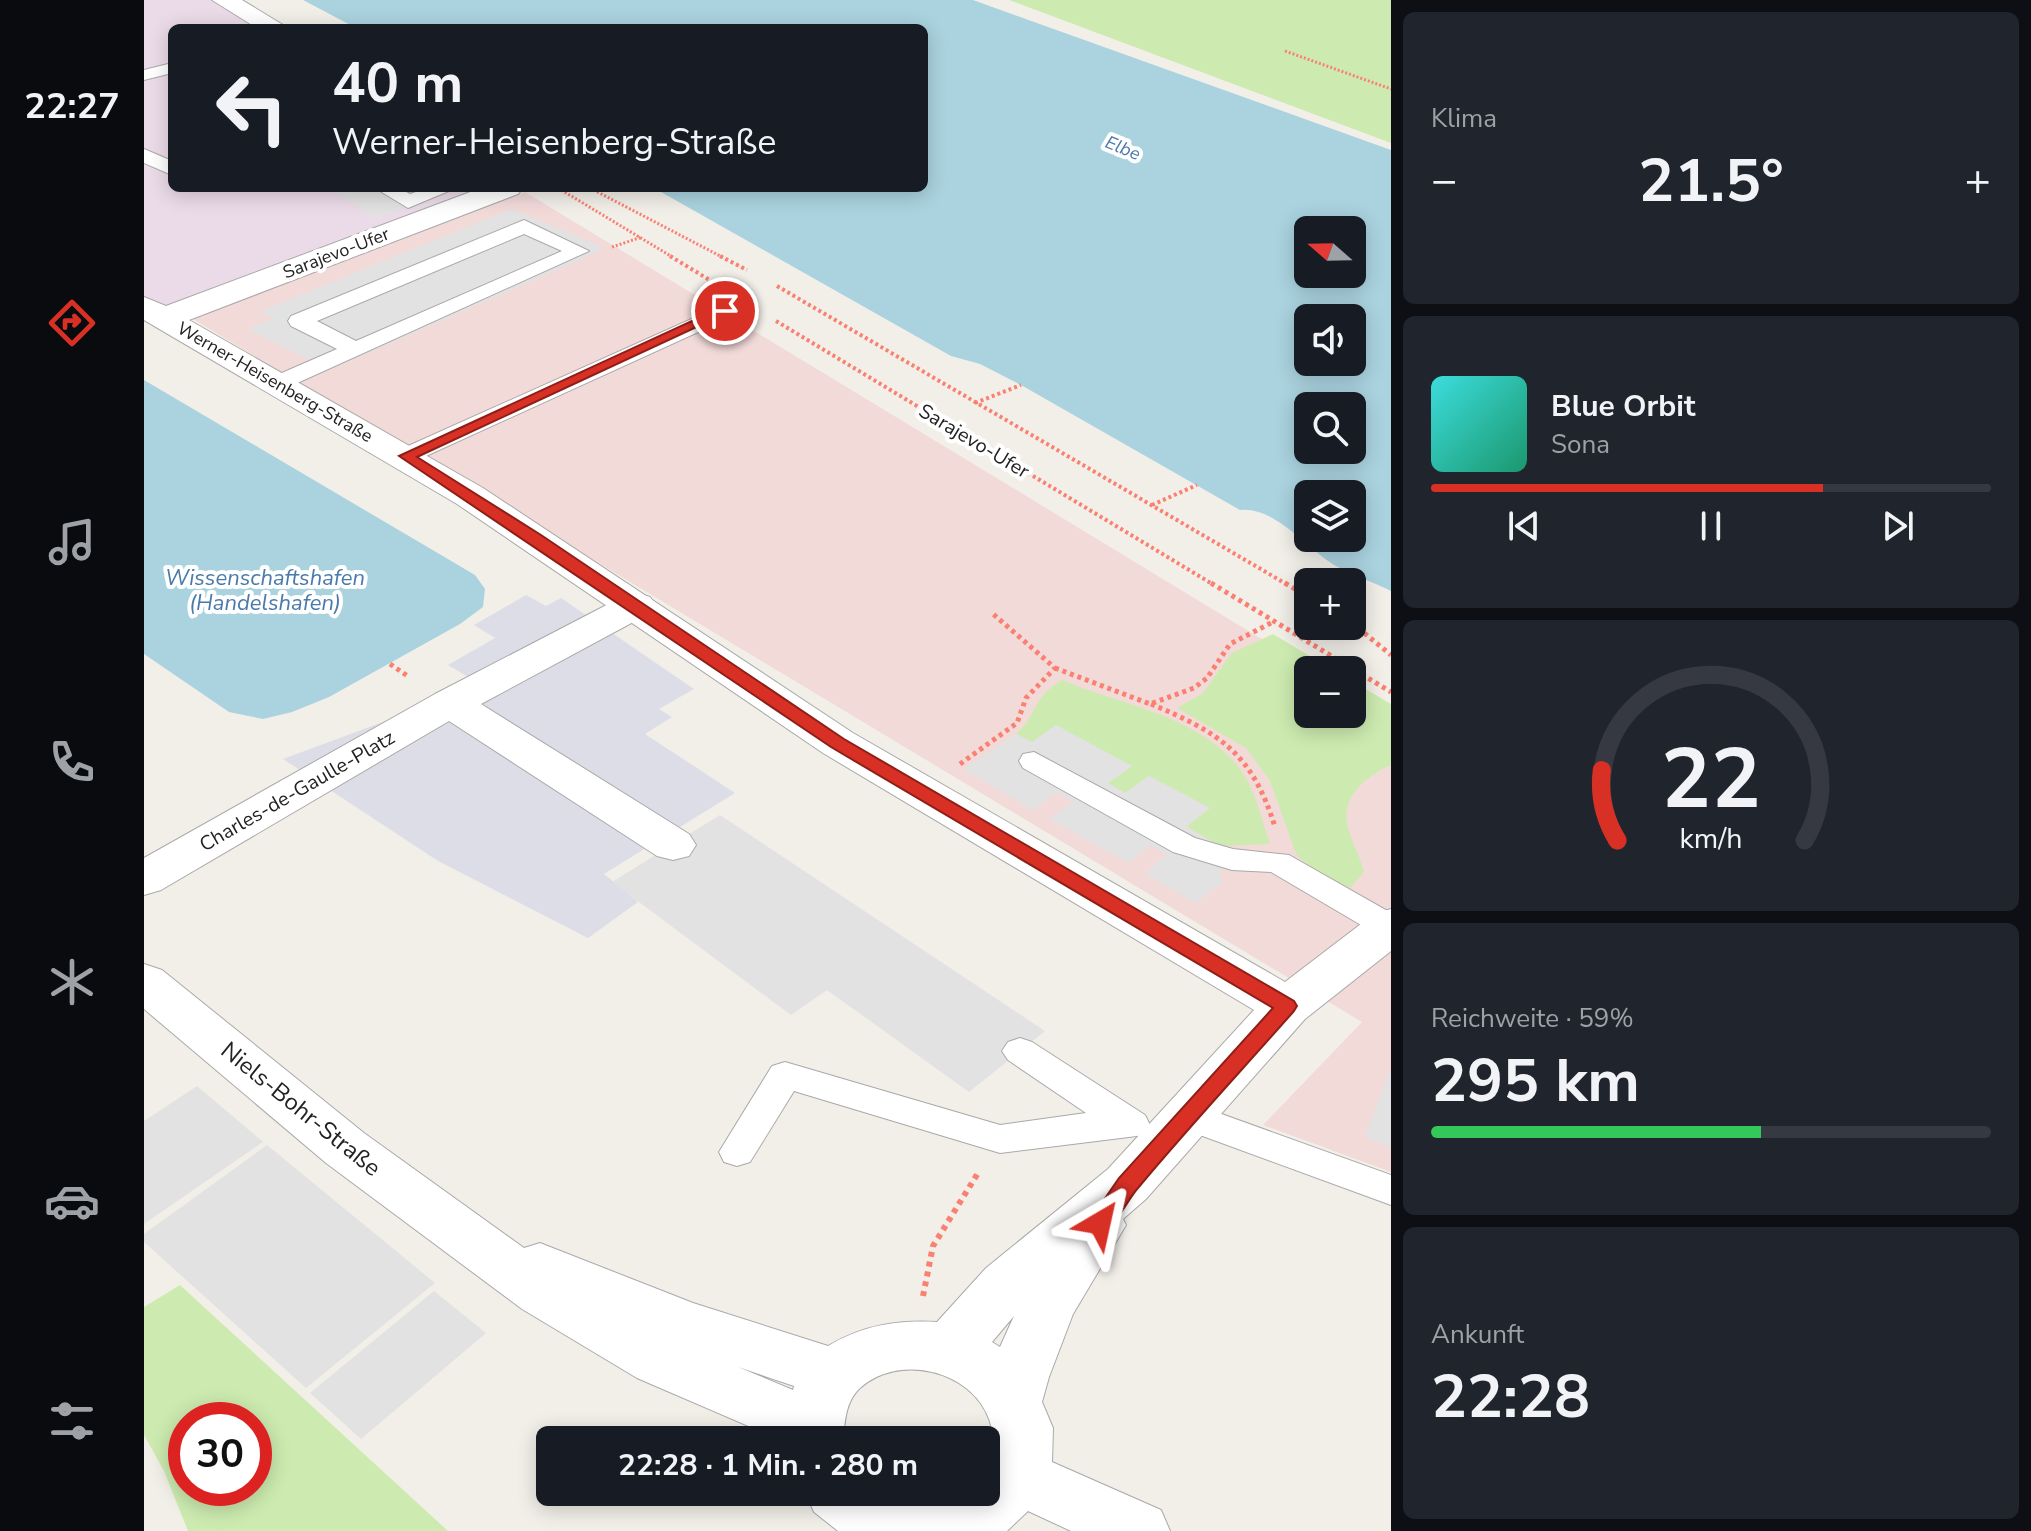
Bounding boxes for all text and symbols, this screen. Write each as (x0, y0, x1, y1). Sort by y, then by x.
text: 40 m (332, 45, 463, 122)
icon: left (200, 56, 304, 160)
text: 22:27 (24, 82, 120, 131)
text: Klima (1431, 101, 1497, 136)
text: Werner-Heisenberg-Straße (332, 118, 777, 167)
water label: Elbe (1102, 130, 1145, 166)
text: 21.5° (1638, 140, 1784, 222)
text: − (1431, 151, 1457, 211)
text: + (1965, 151, 1991, 211)
north arrow (1294, 216, 1366, 288)
map controls (1294, 216, 1366, 728)
street label: Sarajevo-Ufer (279, 222, 393, 284)
pin (691, 277, 759, 345)
icon: arrive (703, 289, 747, 333)
icon: directions (44, 295, 100, 351)
button: sound (1294, 304, 1366, 376)
street label: Werner-Heisenberg-Straße (173, 316, 377, 448)
text: Blue Orbit (1551, 386, 1695, 427)
button: search (1294, 392, 1366, 464)
street label: Sarajevo-Ufer (914, 397, 1034, 485)
text: Sona (1551, 427, 1610, 462)
button: layers (1294, 480, 1366, 552)
icon: previous (1502, 504, 1546, 548)
icon: pause (1689, 504, 1733, 548)
icon: next (1876, 504, 1920, 548)
icon: music (44, 514, 100, 570)
water label: Wissenschaftshafen (Handelshafen) (165, 563, 365, 618)
button: + (1294, 568, 1366, 640)
button: − (1294, 656, 1366, 728)
text: 22 (1661, 723, 1761, 836)
street label: Charles-de-Gaulle-Platz (194, 724, 400, 858)
icon: phone (44, 734, 100, 790)
text: km/h (1680, 820, 1742, 859)
icon: climate (44, 954, 100, 1010)
text: Reichweite · 59% (1431, 1001, 1634, 1036)
street label: Niels-Bohr-Straße (214, 1034, 388, 1184)
text: 295 km (1431, 1040, 1640, 1122)
icon: car (44, 1173, 100, 1229)
position arrow (1058, 1181, 1142, 1265)
text: Ankunft (1431, 1317, 1524, 1352)
text: 22:28 (1431, 1356, 1590, 1438)
icon: filters (44, 1393, 100, 1449)
speed limit sign: 30 (168, 1402, 272, 1506)
text: 22:28 · 1 Min. · 280 m (618, 1445, 918, 1486)

